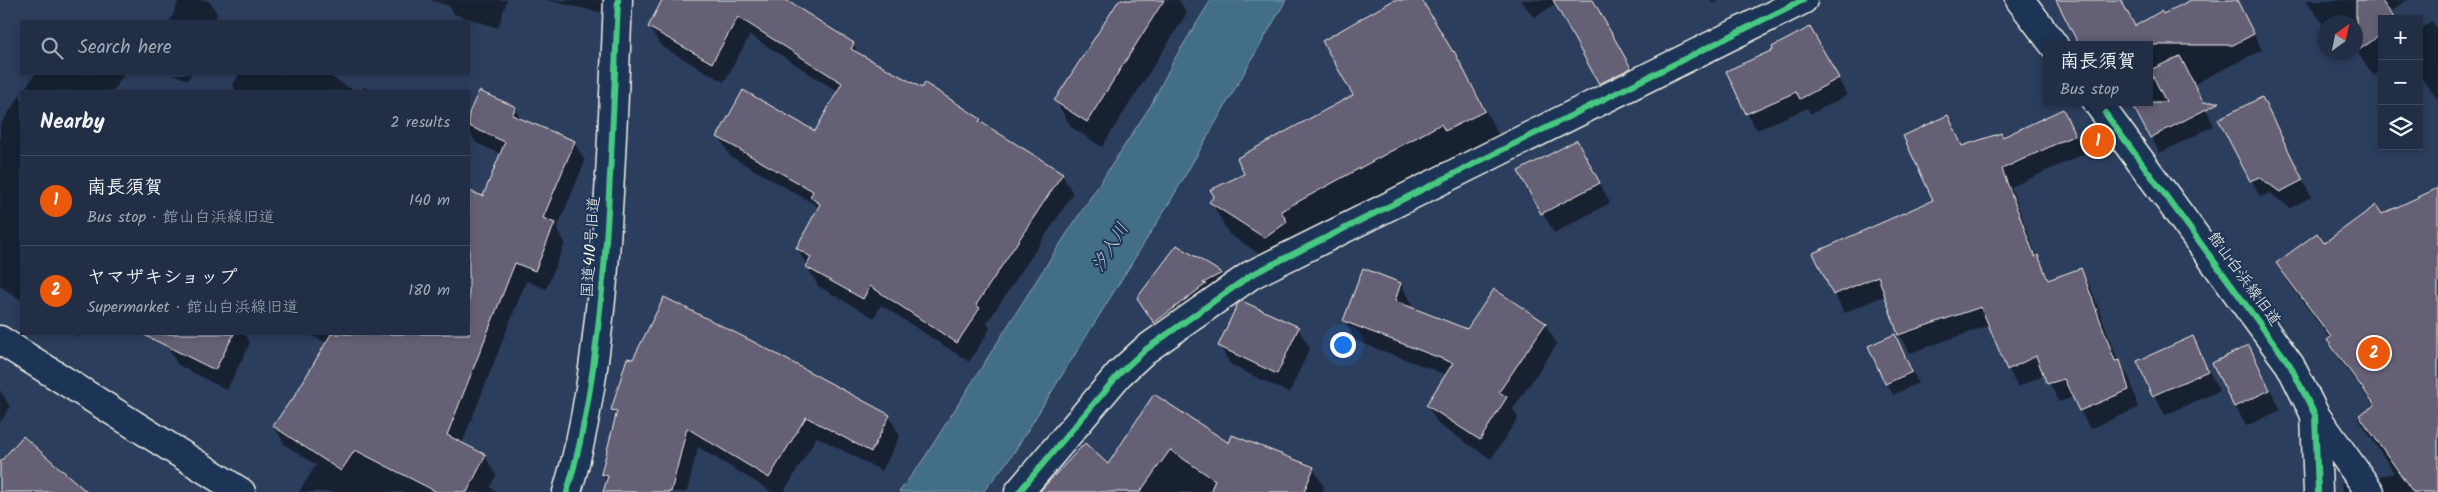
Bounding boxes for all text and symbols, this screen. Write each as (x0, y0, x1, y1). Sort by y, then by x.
north arrow (2318, 15, 2363, 60)
map controls (2378, 15, 2423, 150)
button: + (2378, 15, 2423, 60)
search box (20, 20, 470, 75)
text: Search here (78, 33, 172, 63)
icon: search (38, 34, 66, 62)
popup (2043, 41, 2153, 106)
text: 南長須賀 (2060, 47, 2136, 77)
button: − (2378, 60, 2423, 105)
text: Bus stop (2060, 77, 2119, 102)
button: layers (2378, 105, 2423, 150)
text: Nearby (40, 106, 105, 139)
text: 2 results (390, 110, 450, 135)
pin: 1 (2082, 122, 2114, 160)
text: 南長須賀 (87, 173, 163, 203)
text: 1 (54, 188, 58, 213)
text: 140 m (409, 188, 450, 213)
street label: 国道410号旧道 (575, 195, 607, 299)
text: Bus stop · 館山白浜線旧道 (87, 205, 275, 230)
water label: 汐入川 (1085, 217, 1137, 279)
street label: 館山白浜線旧道 (2201, 226, 2287, 332)
text: ヤマザキショップ (87, 263, 237, 293)
text: 2 (51, 278, 61, 303)
text: 180 m (408, 278, 450, 303)
text: Supermarket · 館山白浜線旧道 (87, 295, 298, 320)
your location (1330, 332, 1356, 358)
pin: 2 (2358, 334, 2390, 372)

